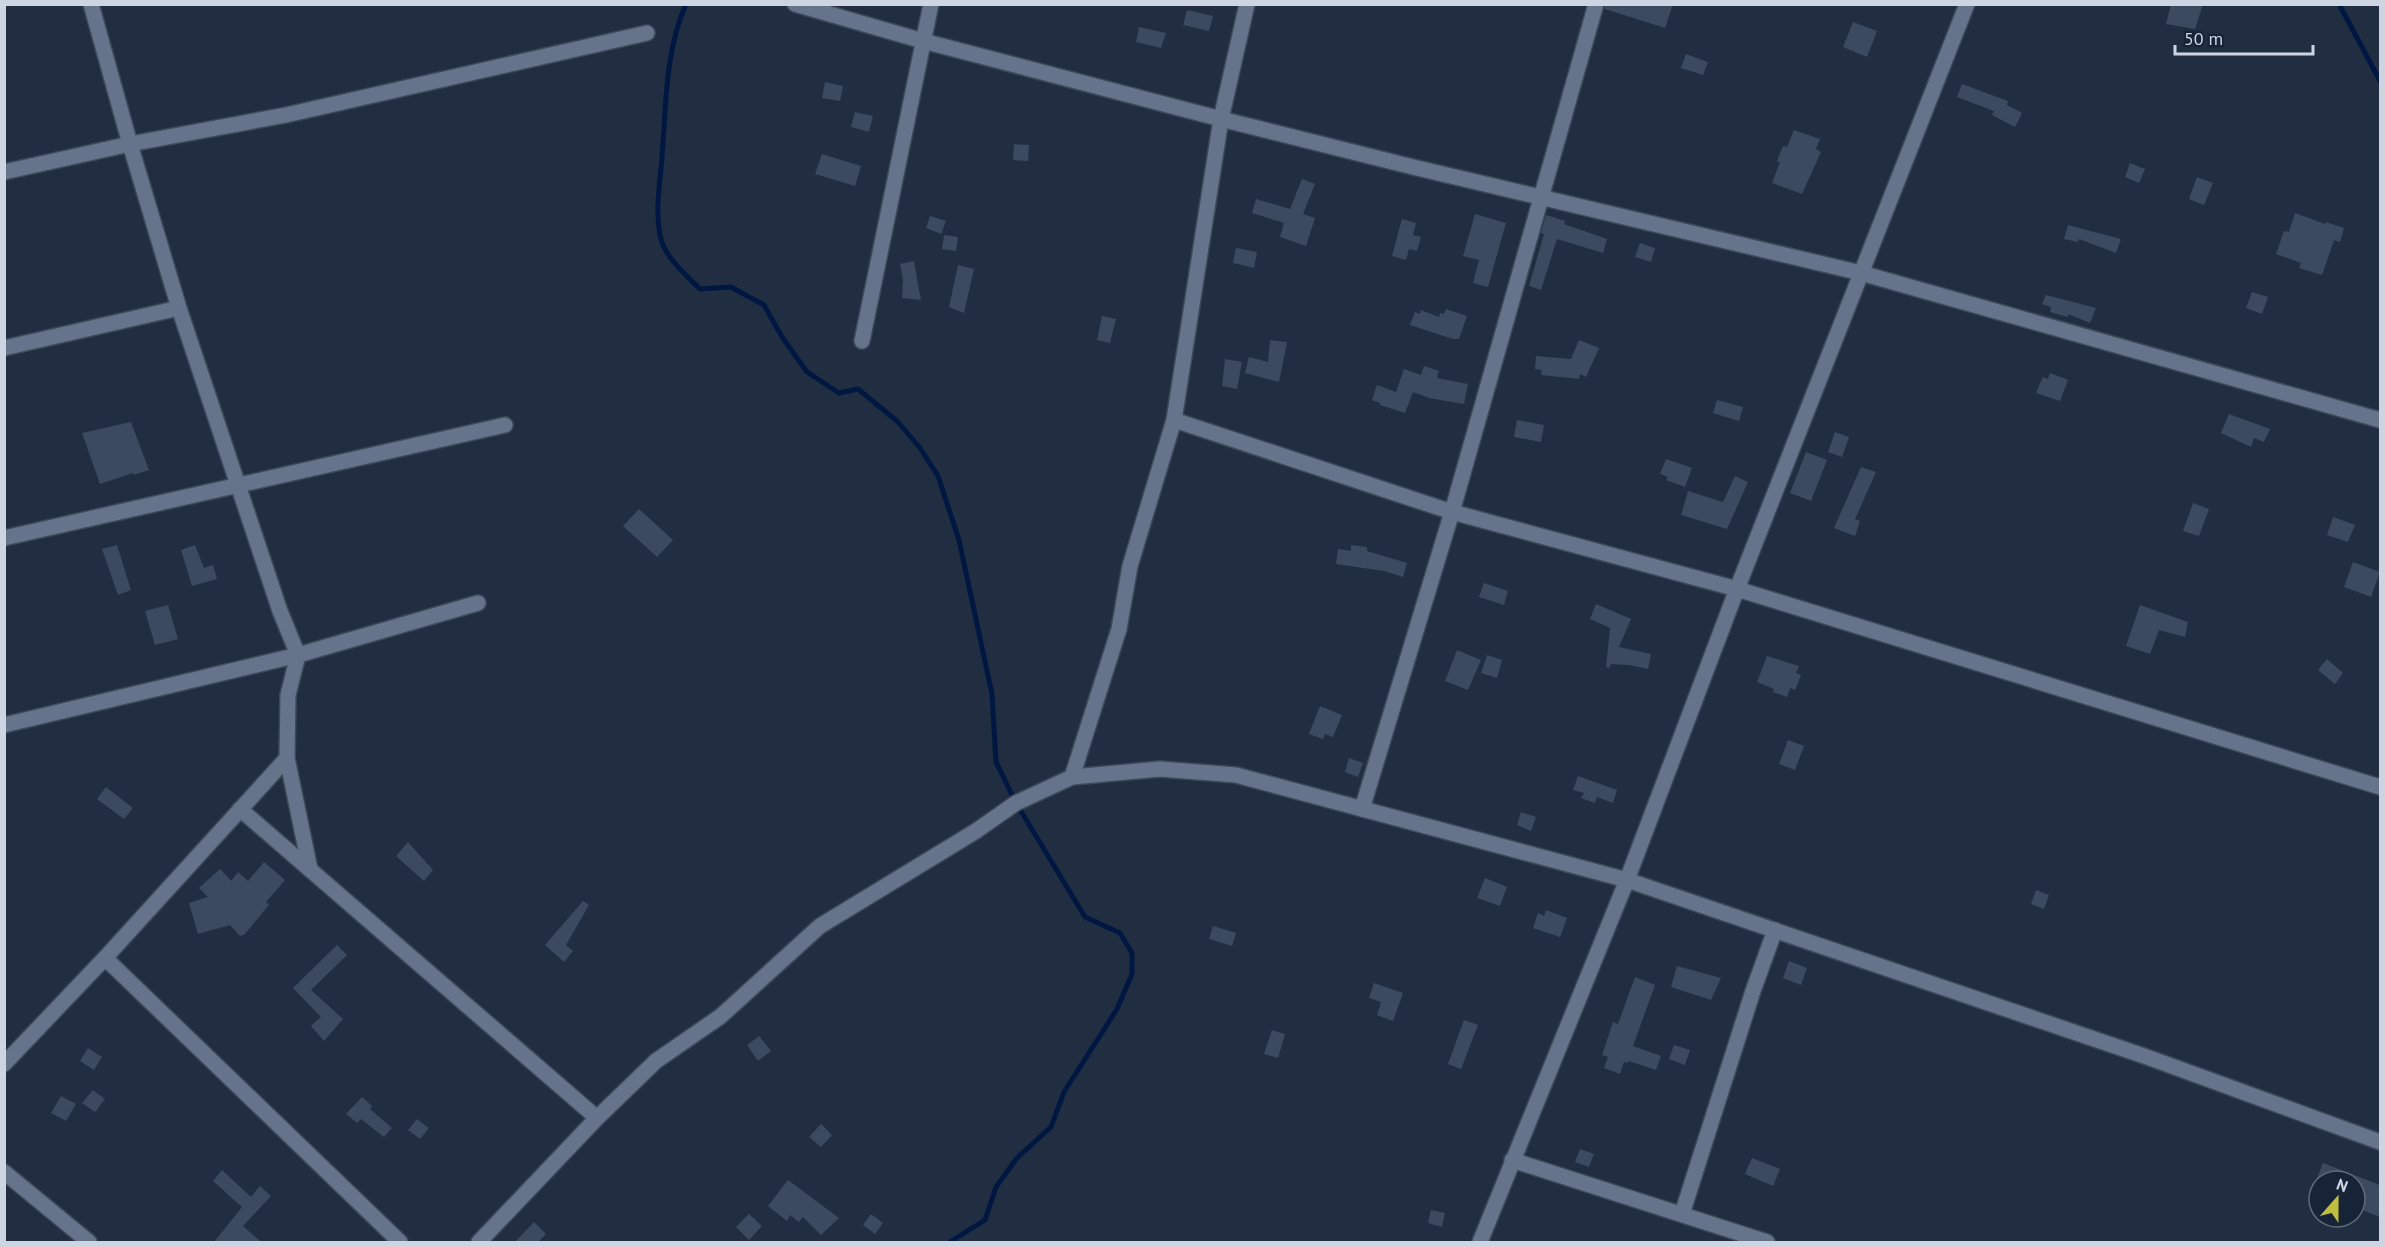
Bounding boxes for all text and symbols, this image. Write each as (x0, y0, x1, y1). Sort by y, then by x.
scale bar (2175, 18, 2313, 56)
text: 50 m (2184, 27, 2223, 50)
north arrow (2307, 1169, 2367, 1229)
text: N (2334, 1174, 2351, 1196)

